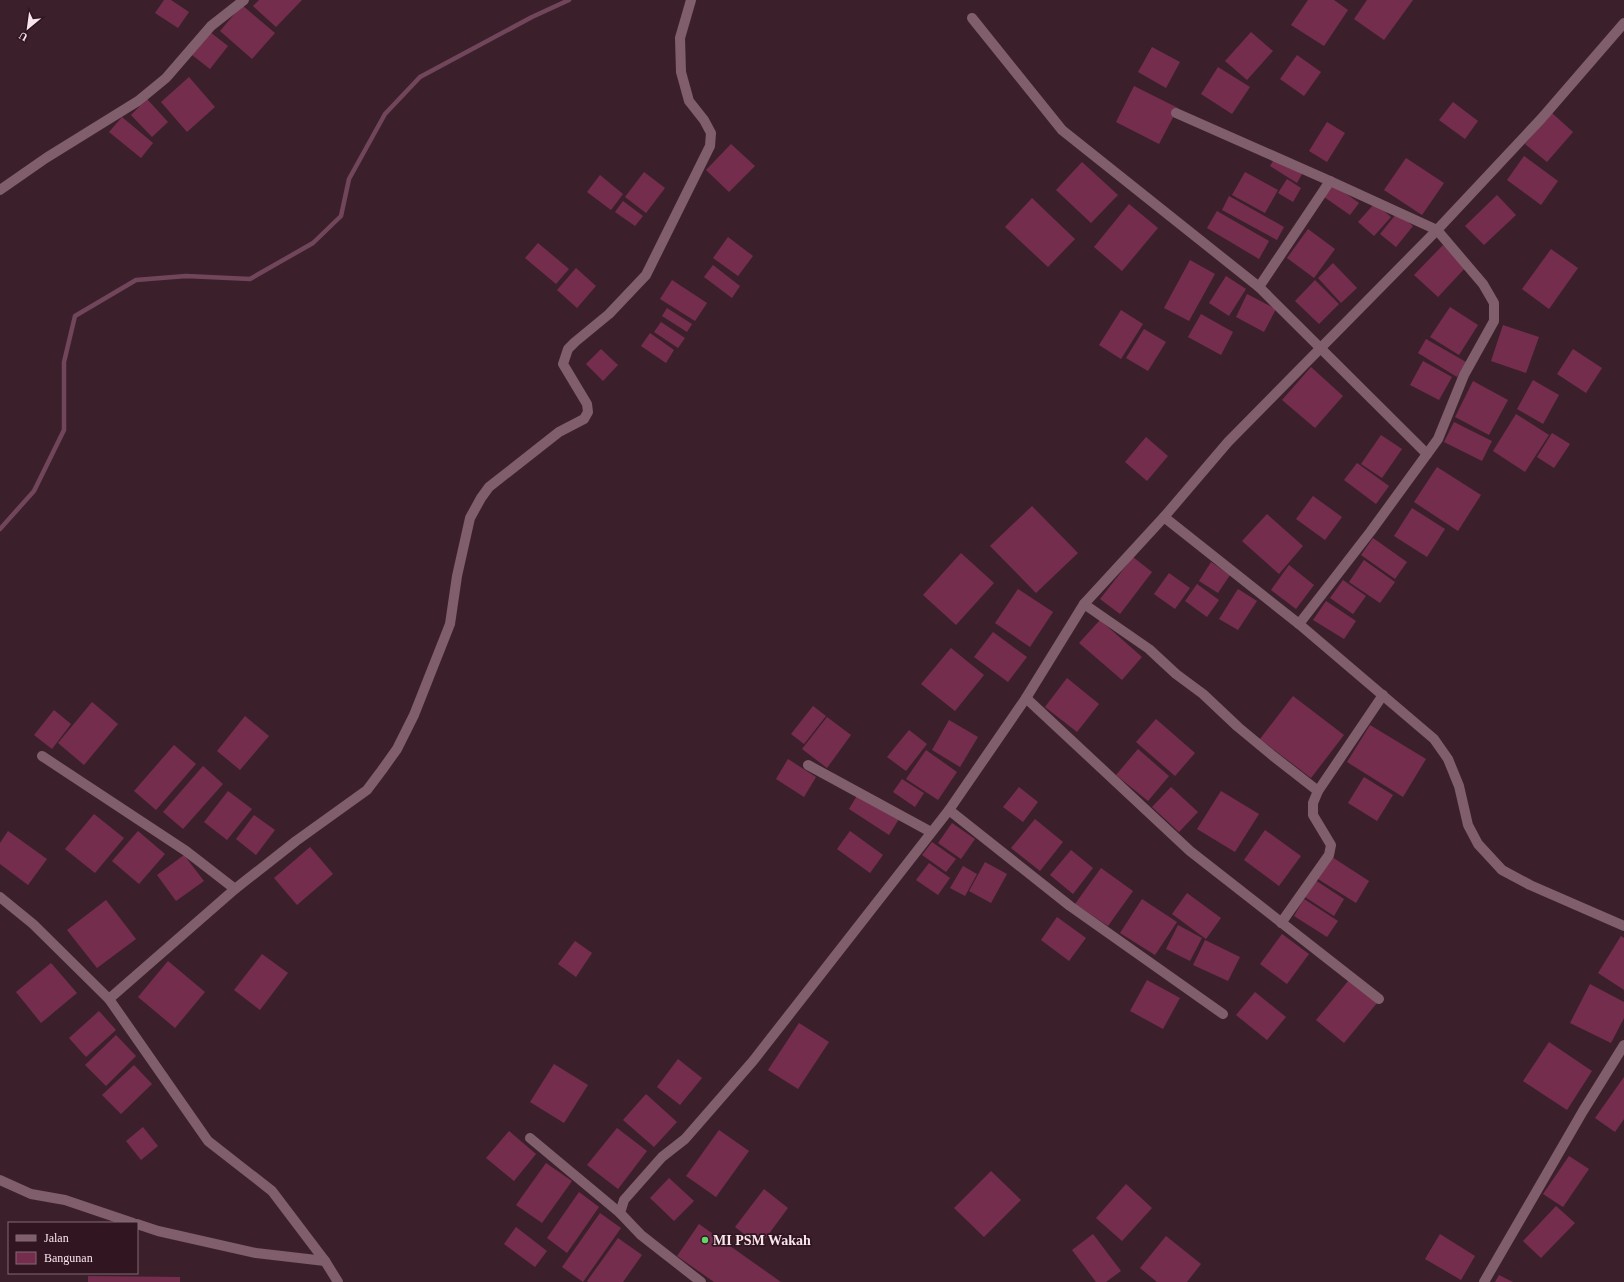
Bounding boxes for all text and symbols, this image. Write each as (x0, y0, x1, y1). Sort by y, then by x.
north arrow (8, 8, 48, 48)
text: U (17, 30, 30, 44)
legend (8, 1222, 138, 1274)
text: Jalan (44, 1231, 69, 1245)
place label: MI PSM Wakah (713, 1233, 811, 1248)
marker: MI PSM Wakah (700, 1235, 710, 1245)
text: Bangunan (44, 1251, 93, 1265)

